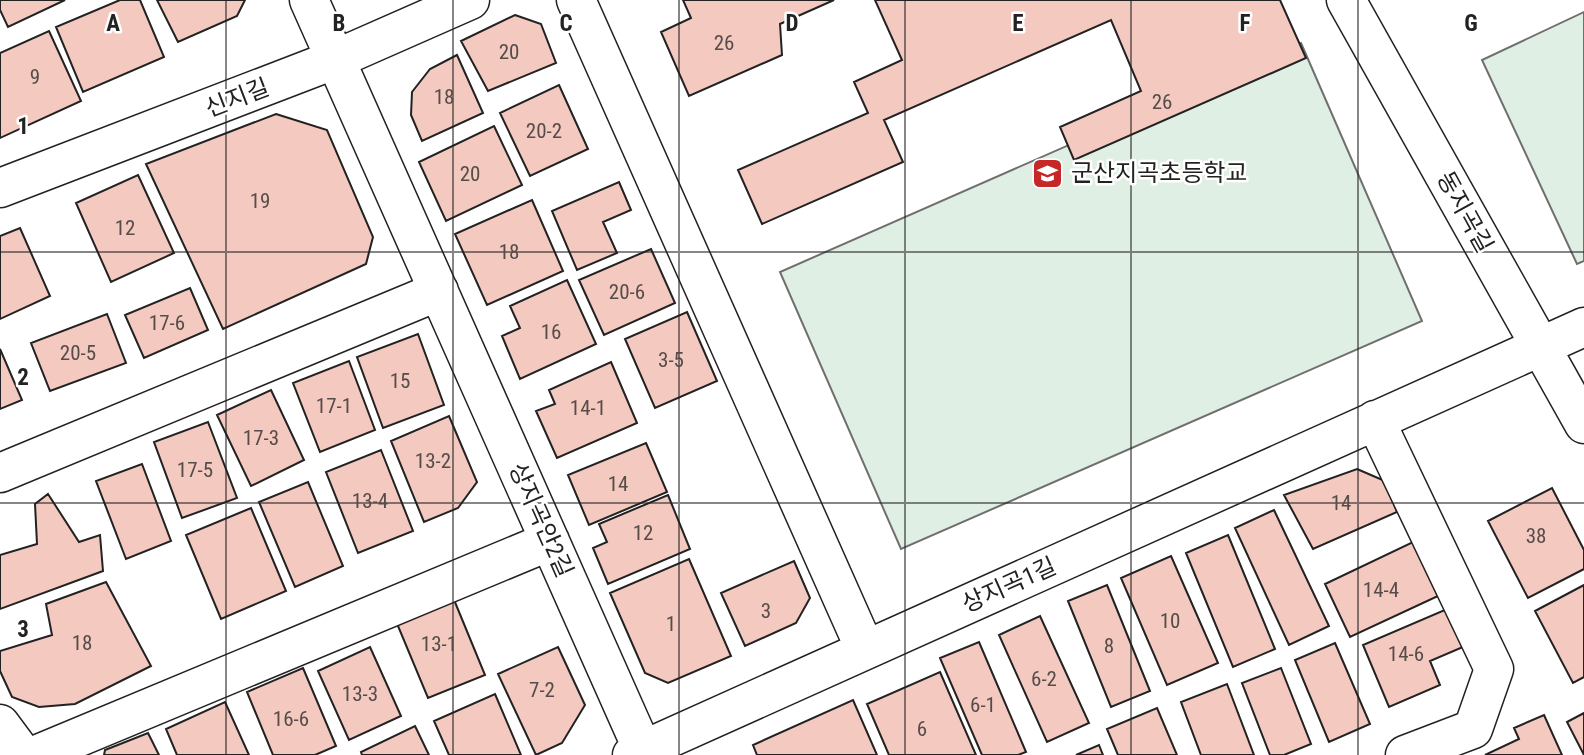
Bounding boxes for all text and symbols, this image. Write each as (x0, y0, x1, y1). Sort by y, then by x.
text: A (106, 10, 120, 37)
text: B (333, 10, 345, 37)
text: C (559, 10, 573, 37)
text: D (786, 10, 799, 37)
text: E (1012, 10, 1024, 37)
text: F (1240, 10, 1251, 37)
text: G (1464, 10, 1478, 37)
house number: 26 (714, 31, 734, 55)
house number: 20 (499, 40, 519, 64)
house number: 9 (30, 65, 40, 89)
street label: 신지길 (201, 73, 273, 123)
house number: 18 (434, 85, 454, 109)
house number: 26 (1152, 90, 1172, 114)
text: 1 (17, 113, 29, 140)
house number: 20-2 (526, 119, 562, 143)
school or university icon: 군산지곡초등학교 (1031, 156, 1065, 190)
place label: 군산지곡초등학교 (1071, 159, 1248, 187)
house number: 20 (460, 162, 480, 186)
street label: 동지곡길 (1431, 167, 1499, 257)
house number: 19 (250, 189, 270, 213)
house number: 12 (115, 216, 135, 240)
house number: 18 (499, 240, 519, 264)
house number: 20-6 (609, 280, 645, 304)
house number: 17-6 (149, 311, 185, 335)
house number: 16 (541, 320, 561, 344)
house number: 20-5 (60, 341, 96, 365)
house number: 3-5 (658, 348, 684, 372)
text: 2 (17, 364, 29, 391)
house number: 15 (390, 369, 410, 393)
house number: 17-1 (316, 394, 352, 418)
house number: 14-1 (570, 396, 606, 420)
house number: 17-3 (243, 426, 279, 450)
house number: 13-2 (415, 449, 451, 473)
house number: 17-5 (177, 458, 213, 482)
street label: 상지곡안2길 (503, 458, 579, 582)
house number: 14 (608, 472, 628, 496)
house number: 13-4 (352, 489, 388, 513)
house number: 14 (1331, 491, 1351, 515)
house number: 12 (633, 521, 653, 545)
house number: 38 (1526, 524, 1546, 548)
street label: 상지곡1길 (958, 552, 1060, 618)
house number: 14-4 (1363, 578, 1399, 602)
house number: 3 (761, 599, 771, 623)
house number: 10 (1160, 609, 1180, 633)
house number: 1 (666, 612, 676, 636)
text: 3 (17, 616, 29, 643)
house number: 18 (72, 631, 92, 655)
house number: 13-1 (421, 632, 457, 656)
house number: 8 (1104, 634, 1114, 658)
house number: 14-6 (1388, 642, 1424, 666)
house number: 6-2 (1031, 667, 1057, 691)
house number: 7-2 (529, 678, 555, 702)
house number: 13-3 (342, 682, 378, 706)
house number: 6-1 (970, 693, 996, 717)
house number: 16-6 (273, 707, 309, 731)
house number: 6 (917, 717, 927, 741)

